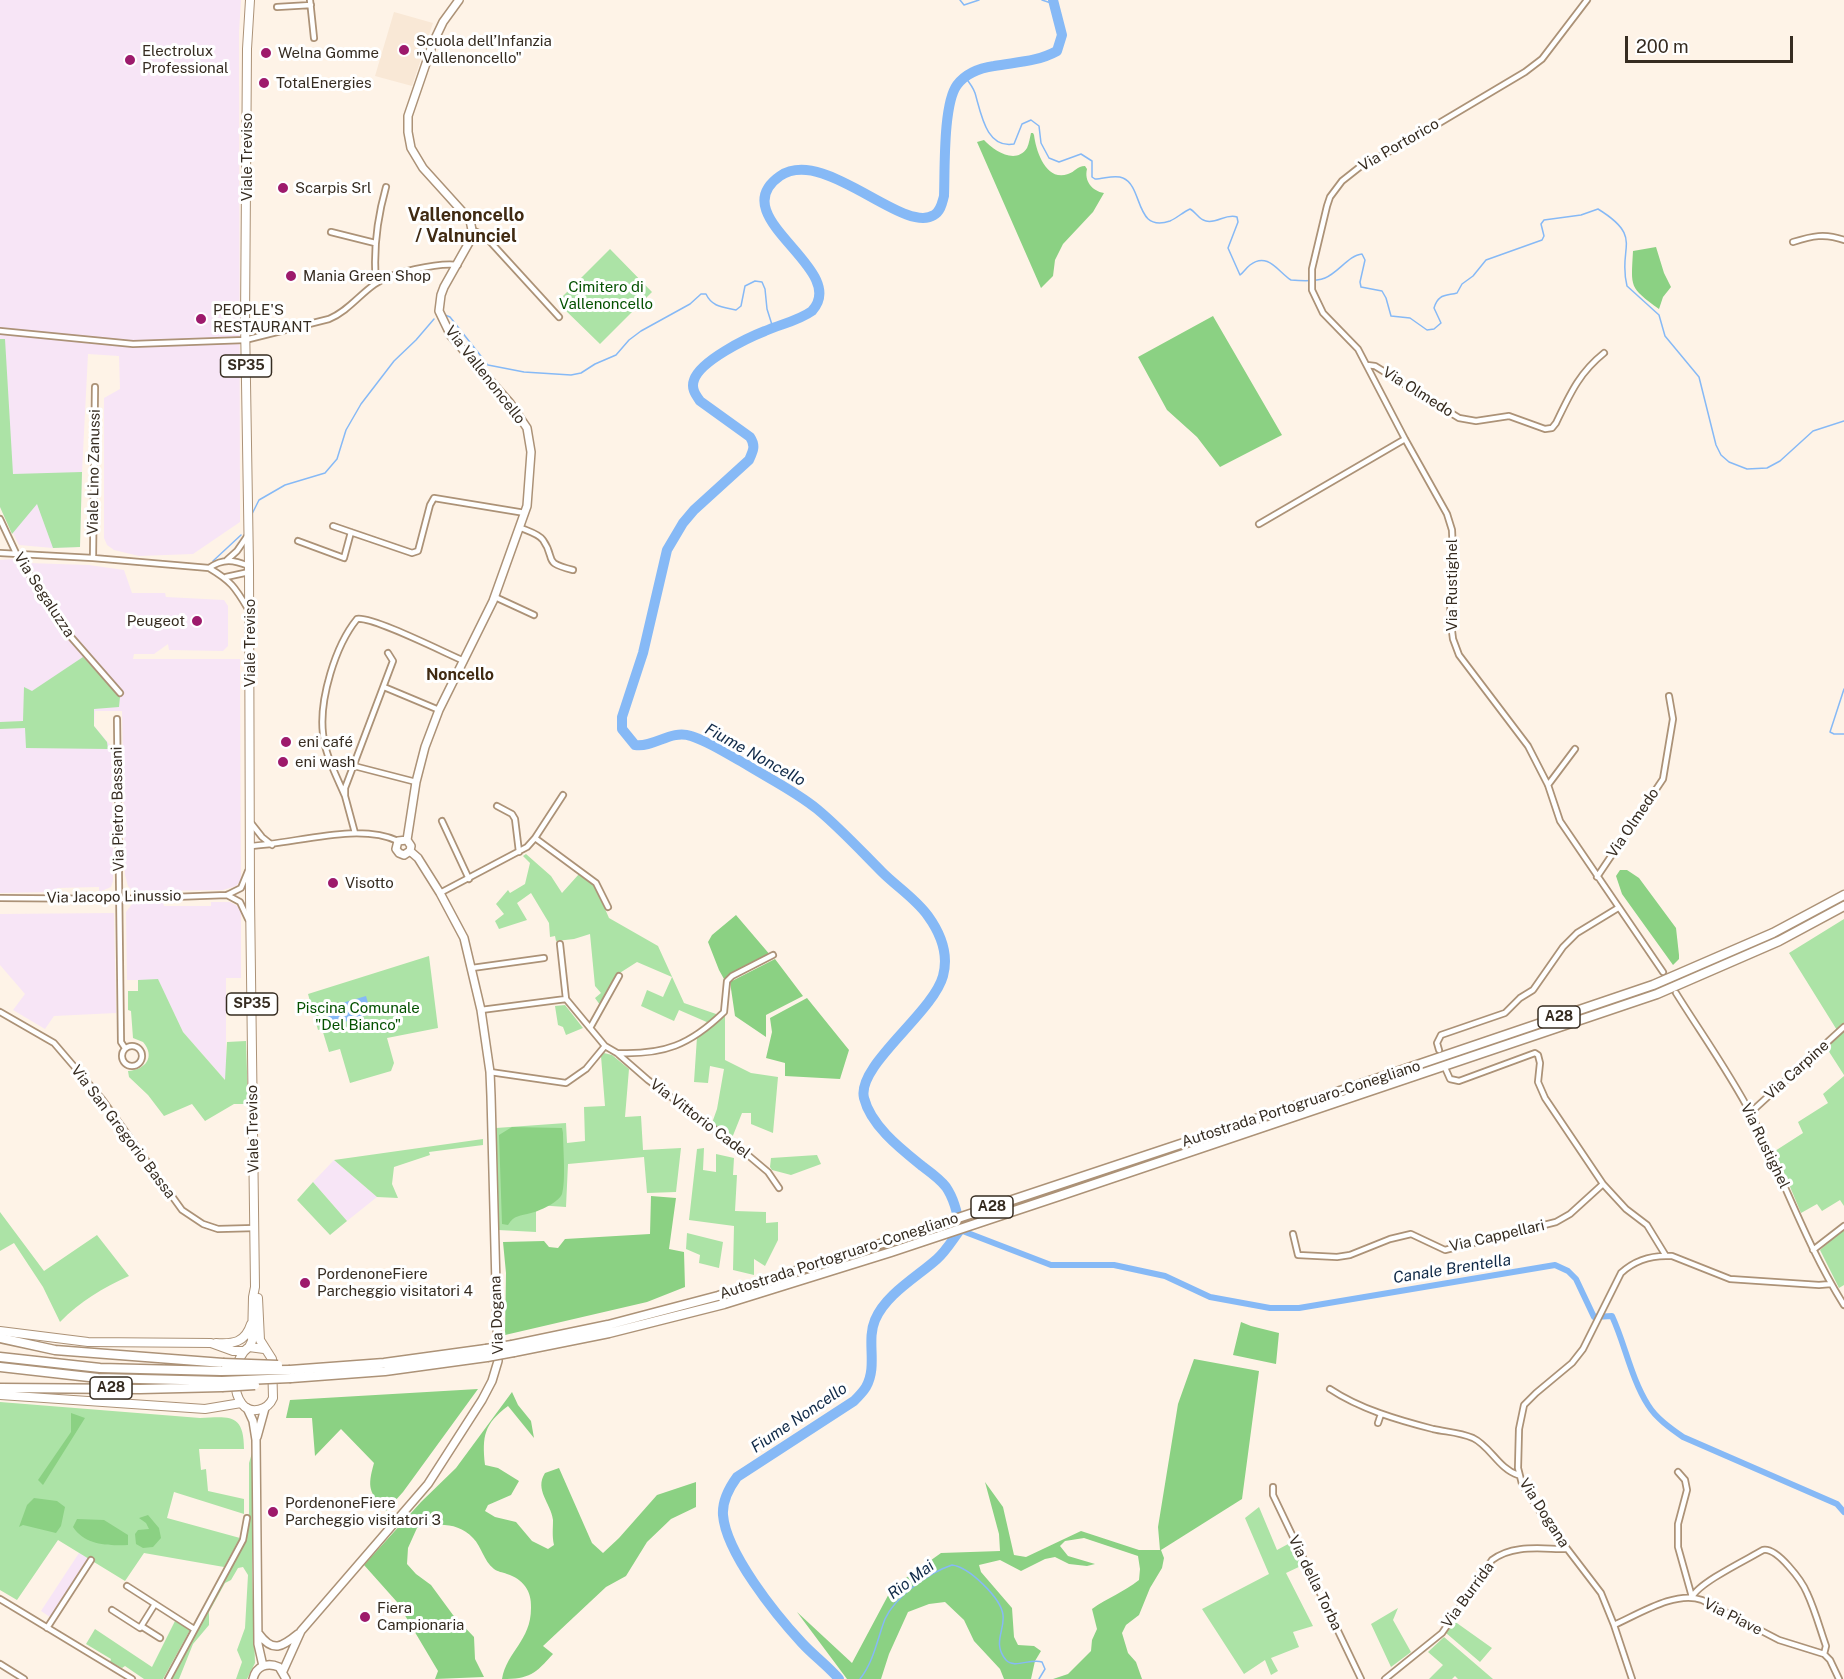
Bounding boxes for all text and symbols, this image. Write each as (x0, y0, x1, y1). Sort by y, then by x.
scale bar (1628, 24, 1796, 62)
place label: Scuola dell’Infanzia "Vallenoncello" (416, 32, 552, 67)
text: 200 m (1636, 36, 1689, 57)
place label: Electrolux Professional (142, 42, 229, 77)
marker: Scuola dell’Infanzia "Vallenoncello" (397, 43, 411, 57)
place label: Welna Gomme (278, 44, 379, 62)
marker: Welna Gomme (259, 46, 273, 60)
marker: Electrolux Professional (123, 53, 137, 67)
place label: TotalEnergies (276, 74, 372, 92)
marker: TotalEnergies (257, 76, 271, 90)
street label: Viale Treviso (238, 113, 256, 201)
street label: Via Portorico (1356, 115, 1442, 175)
place label: Scarpis Srl (295, 179, 372, 197)
marker: Scarpis Srl (276, 181, 290, 195)
district label: Vallenoncello / Valnunciel (408, 204, 524, 246)
place label: Mania Green Shop (303, 267, 431, 285)
marker: Mania Green Shop (284, 269, 298, 283)
park label: Cimitero di Vallenoncello (559, 278, 653, 313)
place label: PEOPLE'S RESTAURANT (213, 301, 312, 336)
marker: PEOPLE'S RESTAURANT (194, 312, 208, 326)
street label: Via Vallenoncello (441, 322, 529, 428)
road number: SP35 (220, 355, 272, 377)
street label: Via Olmedo (1379, 363, 1457, 421)
street label: Viale Lino Zanussi (84, 409, 104, 535)
street label: Via Rustighel (1443, 539, 1461, 631)
street label: Via Segaluzza (10, 549, 78, 641)
street label: Viale Treviso (241, 599, 259, 687)
place label: Peugeot (127, 612, 185, 630)
marker: Peugeot (190, 614, 204, 628)
district label: Noncello (426, 665, 494, 685)
water label: Fiume Noncello (701, 719, 809, 791)
place label: eni café (298, 733, 353, 751)
marker: eni café (279, 735, 293, 749)
street label: Via Pietro Bassani (108, 746, 128, 872)
place label: eni wash (295, 753, 355, 771)
marker: eni wash (276, 755, 290, 769)
street label: Via Olmedo (1603, 785, 1663, 861)
place label: Visotto (345, 874, 394, 892)
marker: Visotto (326, 876, 340, 890)
street label: Via Jacopo Linussio (47, 887, 181, 907)
road number: SP35 (226, 993, 278, 1015)
park label: Piscina Comunale "Del Bianco" (296, 999, 420, 1034)
road number: A28 (1538, 1006, 1580, 1028)
street label: Via Carpine (1761, 1037, 1833, 1103)
street label: Autostrada Portogruaro-Conegliano (1179, 1057, 1423, 1151)
street label: Via San Gregorio Bassa (67, 1062, 179, 1202)
street label: Via Vittorio Cadel (646, 1075, 754, 1163)
street label: Viale Treviso (243, 1085, 263, 1173)
street label: Via Rustighel (1737, 1101, 1793, 1191)
road number: A28 (971, 1196, 1013, 1218)
street label: Autostrada Portogruaro-Conegliano (717, 1209, 961, 1303)
street label: Via Cappellari (1448, 1216, 1546, 1256)
water label: Canale Brentella (1392, 1250, 1512, 1288)
place label: PordenoneFiere Parcheggio visitatori 4 (317, 1265, 473, 1300)
street label: Via Dogana (487, 1275, 507, 1355)
marker: PordenoneFiere Parcheggio visitatori 4 (298, 1276, 312, 1290)
road number: A28 (90, 1377, 132, 1399)
water label: Fiume Noncello (747, 1379, 851, 1457)
street label: Via Dogana (1515, 1475, 1573, 1551)
place label: PordenoneFiere Parcheggio visitatori 3 (285, 1494, 441, 1529)
marker: PordenoneFiere Parcheggio visitatori 3 (266, 1505, 280, 1519)
street label: Via della Torba (1284, 1533, 1346, 1633)
water label: Rio Mai (884, 1556, 938, 1604)
street label: Via Burrida (1438, 1558, 1498, 1632)
street label: Via Piave (1701, 1595, 1765, 1639)
place label: Fiera Campionaria (377, 1599, 464, 1634)
marker: Fiera Campionaria (358, 1610, 372, 1624)

